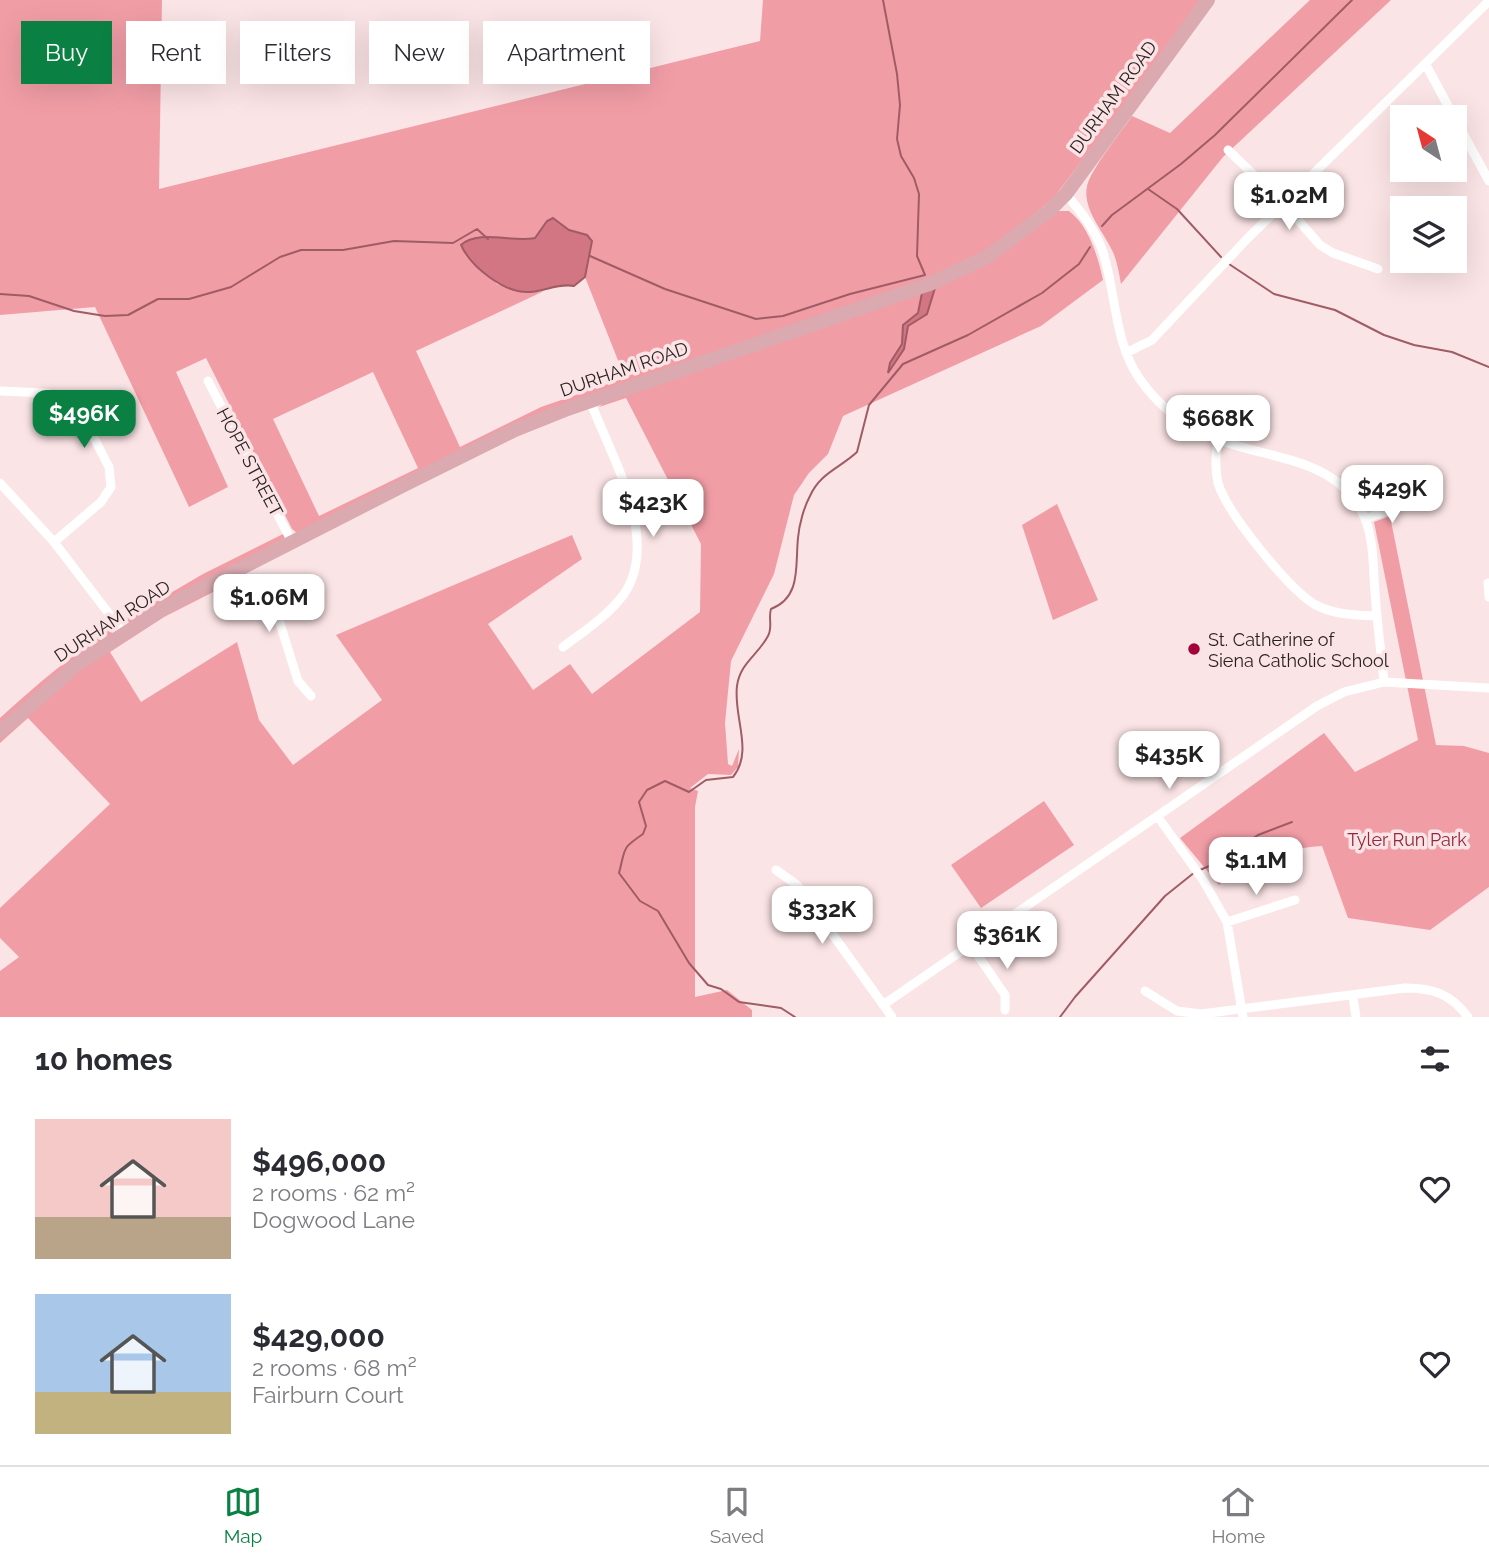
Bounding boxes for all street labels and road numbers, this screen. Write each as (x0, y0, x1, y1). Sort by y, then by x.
street label: DURHAM ROAD (1065, 37, 1161, 157)
street label: DURHAM ROAD (557, 337, 691, 401)
street label: HOPE STREET (213, 404, 287, 520)
street label: DURHAM ROAD (50, 576, 174, 666)

